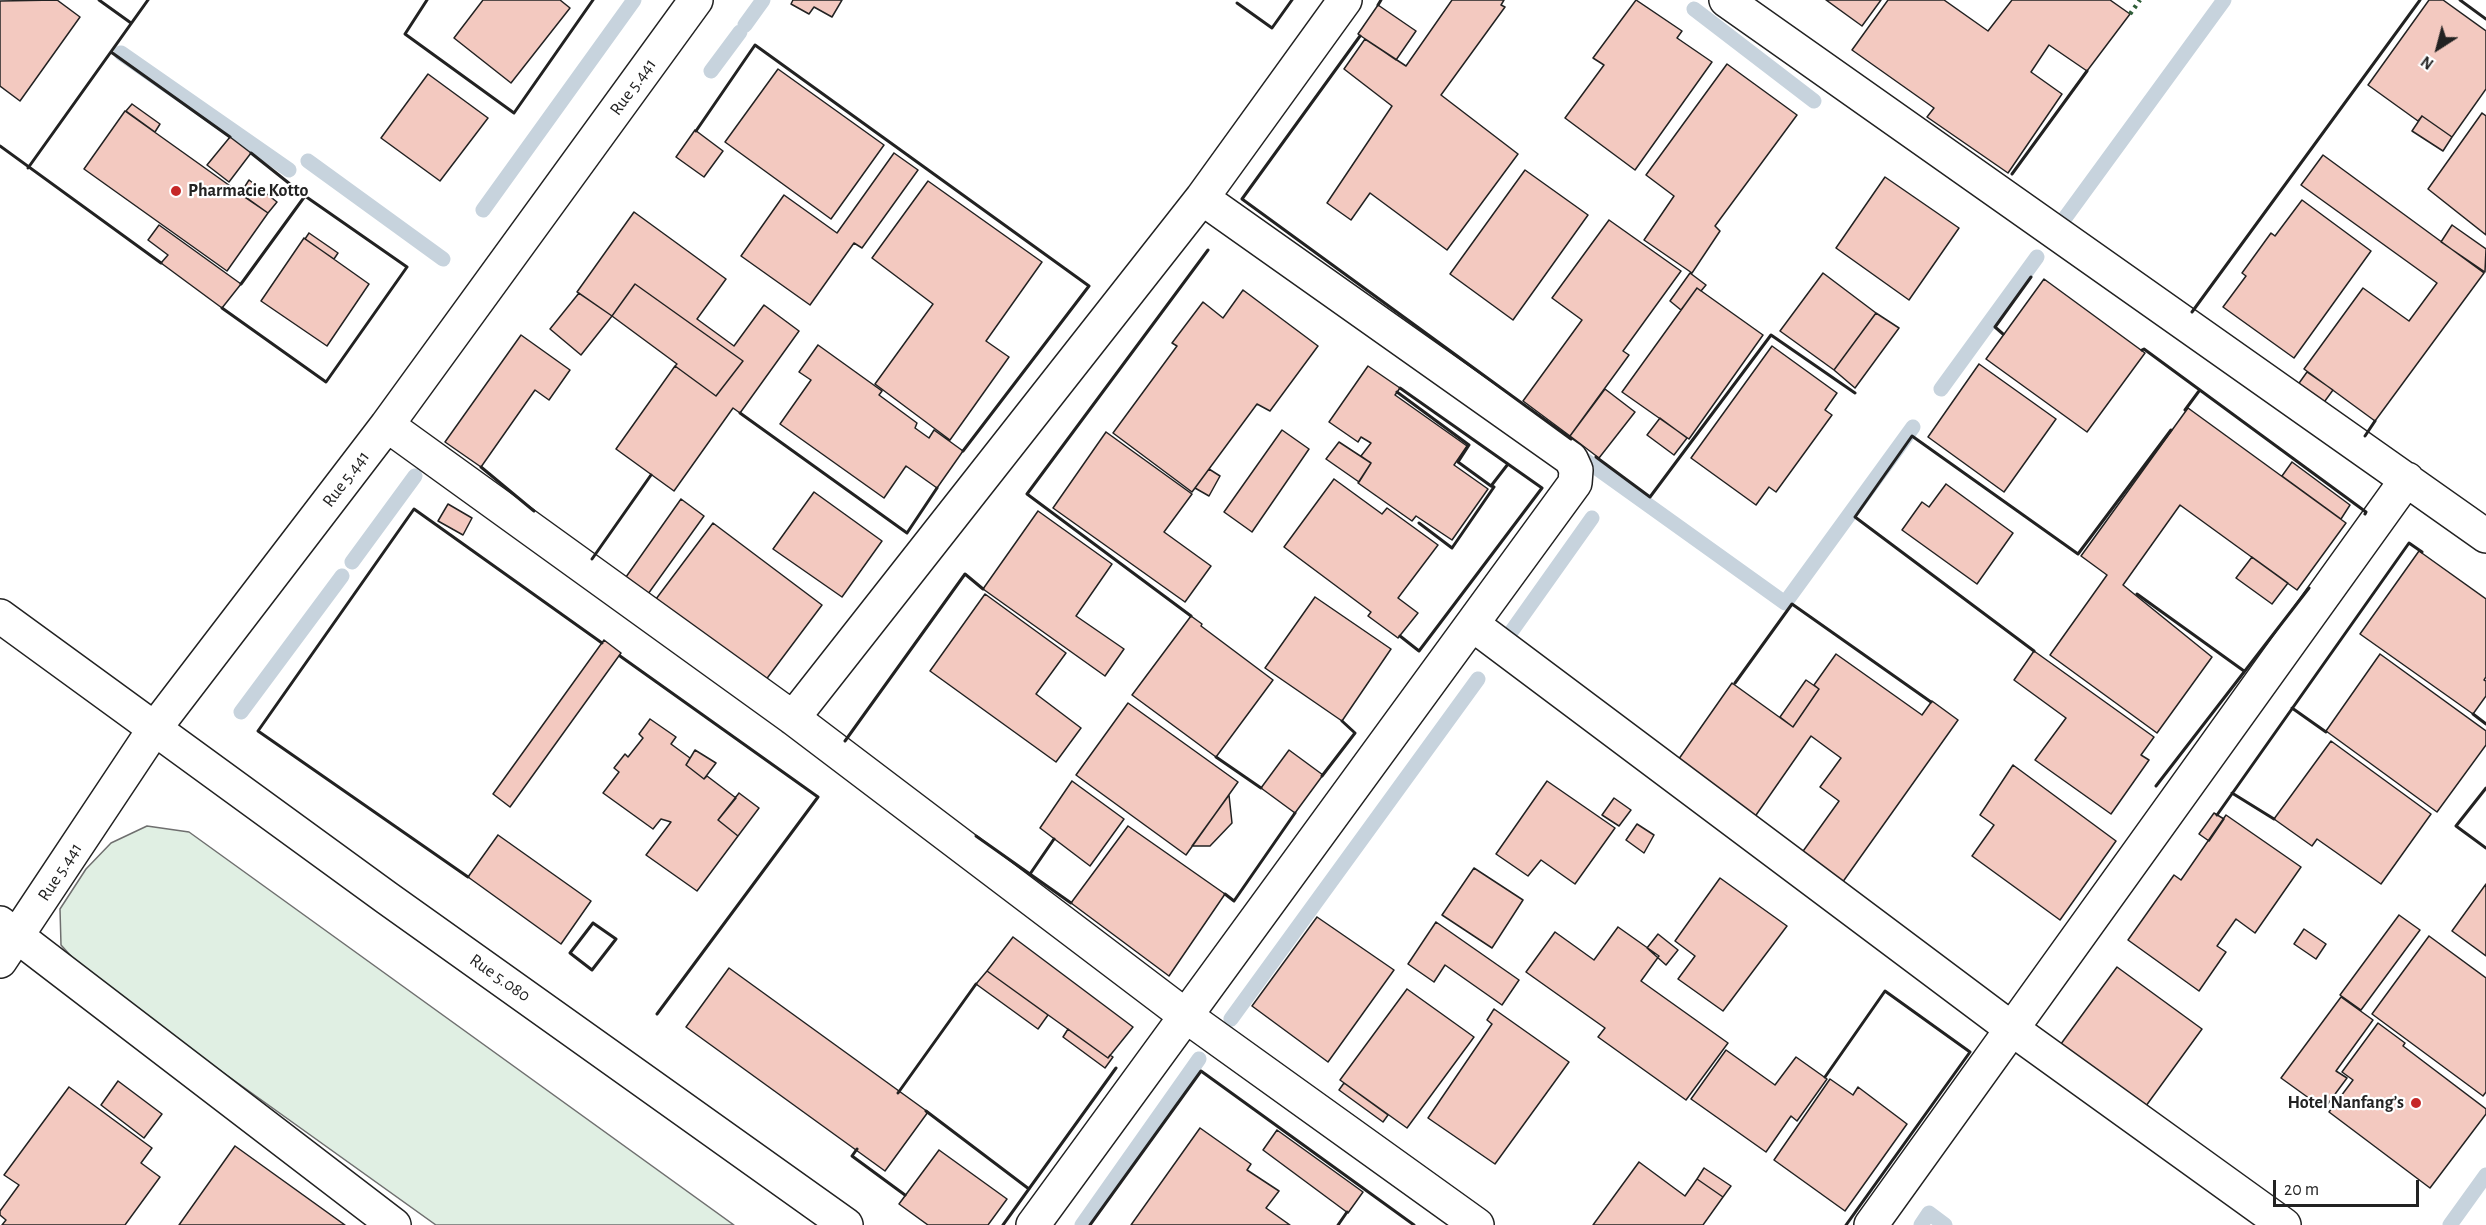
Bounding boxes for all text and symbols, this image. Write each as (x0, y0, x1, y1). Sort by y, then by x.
north arrow (2408, 18, 2468, 78)
text: N (2418, 53, 2437, 72)
street label: Rue 5.441 (605, 54, 661, 120)
place label: Pharmacie Kotto (188, 180, 308, 202)
marker: Pharmacie Kotto (169, 184, 183, 198)
street label: Rue 5.441 (318, 446, 374, 512)
street label: Rue 5.441 (33, 839, 87, 905)
street label: Rue 5.080 (465, 949, 535, 1007)
place label: Hotel Nanfang’s (2288, 1092, 2404, 1114)
marker: Hotel Nanfang’s (2409, 1096, 2423, 1110)
scale bar (2276, 1168, 2422, 1206)
text: 20 m (2284, 1181, 2319, 1199)

